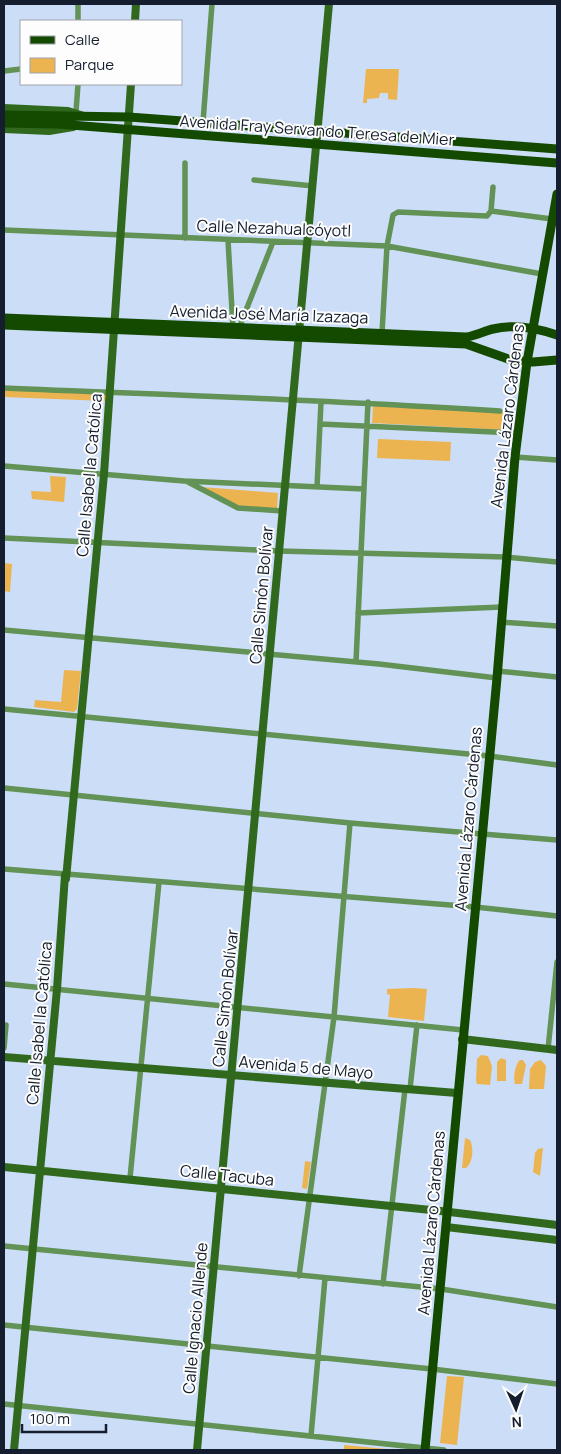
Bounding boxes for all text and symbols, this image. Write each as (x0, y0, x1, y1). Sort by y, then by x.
legend (20, 20, 182, 85)
text: Calle (65, 29, 100, 50)
text: Parque (65, 54, 114, 75)
street label: Avenida Fray Servando Teresa de Mier (179, 109, 455, 151)
street label: Calle Nezahualcóyotl (196, 214, 352, 242)
street label: Avenida José María Izazaga (169, 300, 369, 328)
street label: Avenida Lázaro Cárdenas (485, 323, 529, 509)
street label: Calle Isabel la Católica (71, 392, 107, 558)
street label: Calle Simón Bolívar (244, 525, 278, 665)
street label: Avenida Lázaro Cárdenas (449, 726, 487, 912)
street label: Calle Simón Bolívar (207, 928, 243, 1068)
street label: Calle Isabel la Católica (21, 940, 57, 1106)
street label: Avenida 5 de Mayo (238, 1050, 374, 1084)
street label: Avenida Lázaro Cárdenas (412, 1130, 450, 1316)
street label: Calle Tacuba (179, 1159, 275, 1191)
street label: Calle Ignacio Allende (177, 1241, 213, 1395)
north arrow (491, 1384, 541, 1434)
scale bar (22, 1402, 106, 1434)
text: 100 m (30, 1408, 70, 1429)
text: N (511, 1413, 522, 1432)

